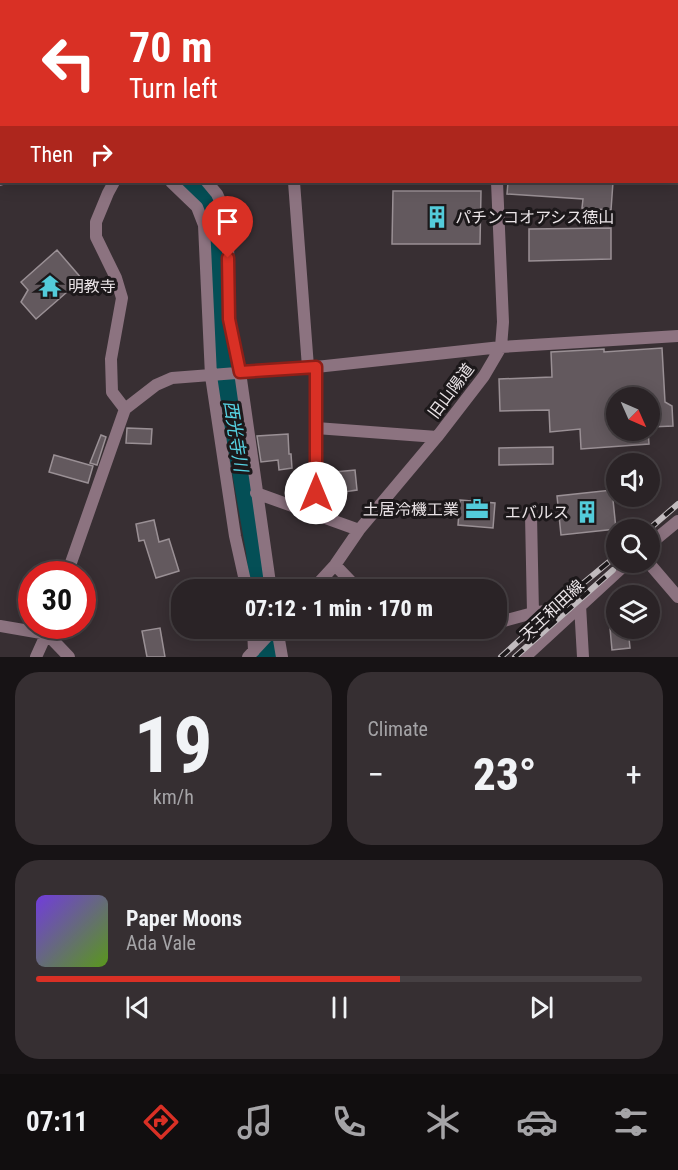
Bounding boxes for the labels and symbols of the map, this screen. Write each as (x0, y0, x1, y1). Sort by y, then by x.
pin (202, 196, 253, 258)
building icon: パチンコオアシス徳山 (424, 204, 450, 230)
place label: パチンコオアシス徳山 (455, 208, 614, 227)
temple icon: 明教寺 (37, 273, 63, 299)
place label: 明教寺 (68, 277, 116, 296)
street label: 旧山陽道 (424, 360, 478, 422)
north arrow (606, 387, 660, 441)
water label: 西光寺川 (220, 399, 252, 475)
position arrow (284, 461, 348, 525)
office icon: 土居冷機工業 (464, 496, 490, 522)
building icon: エバルス (574, 499, 600, 525)
place label: 土居冷機工業 (363, 500, 459, 519)
place label: エバルス (505, 503, 569, 522)
speed limit sign: 30 (18, 561, 96, 639)
street label: 天王和田線 (516, 576, 588, 644)

